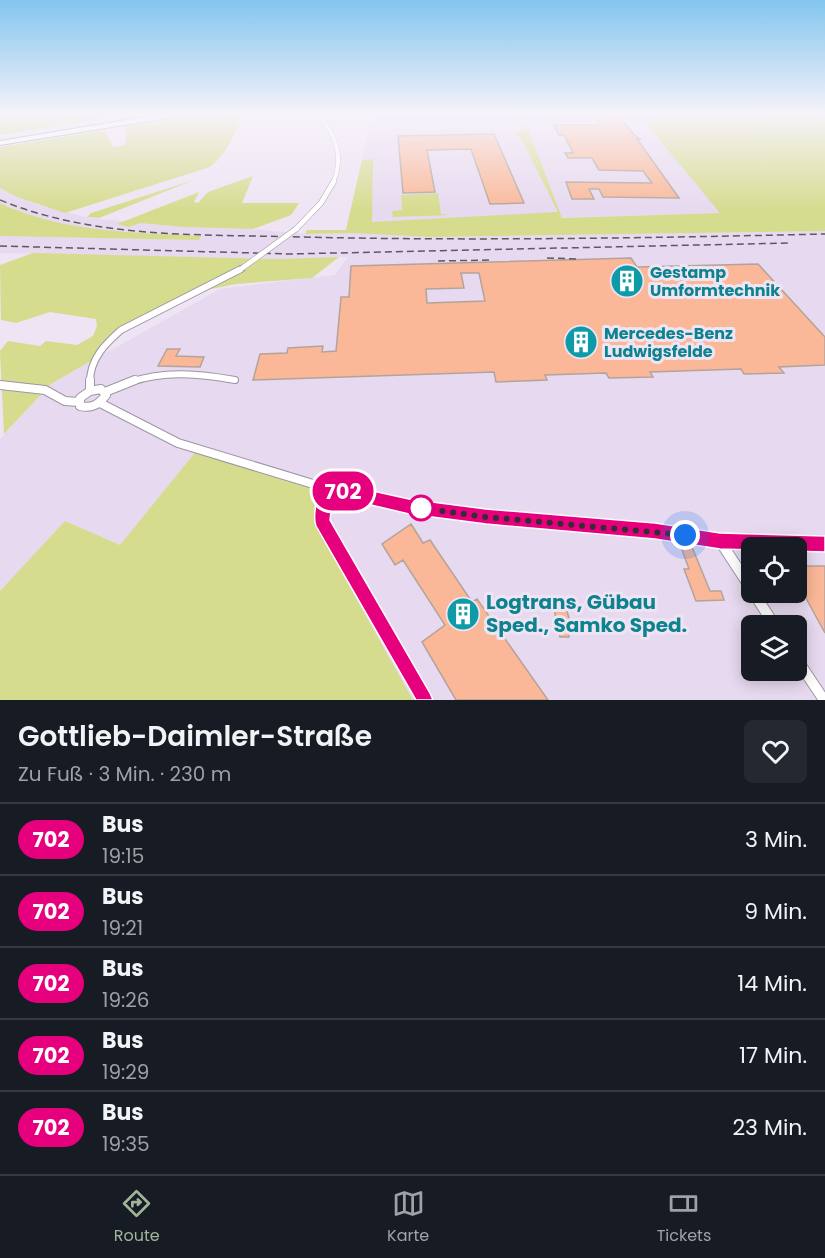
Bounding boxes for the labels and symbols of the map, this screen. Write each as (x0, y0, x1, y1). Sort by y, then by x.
place label: Gestamp Umformtechnik (650, 261, 780, 302)
building icon: Gestamp Umformtechnik (609, 263, 645, 299)
place label: Mercedes-Benz Ludwigsfelde (604, 322, 733, 363)
building icon: Mercedes-Benz Ludwigsfelde (563, 324, 599, 360)
line badge: 702 (308, 472, 378, 510)
unlabelled marker (408, 495, 434, 521)
your location (670, 520, 700, 550)
place label: Logtrans, Gübau Sped., Samko Sped. (486, 588, 687, 639)
building icon: Logtrans, Gübau Sped., Samko Sped. (445, 596, 481, 632)

